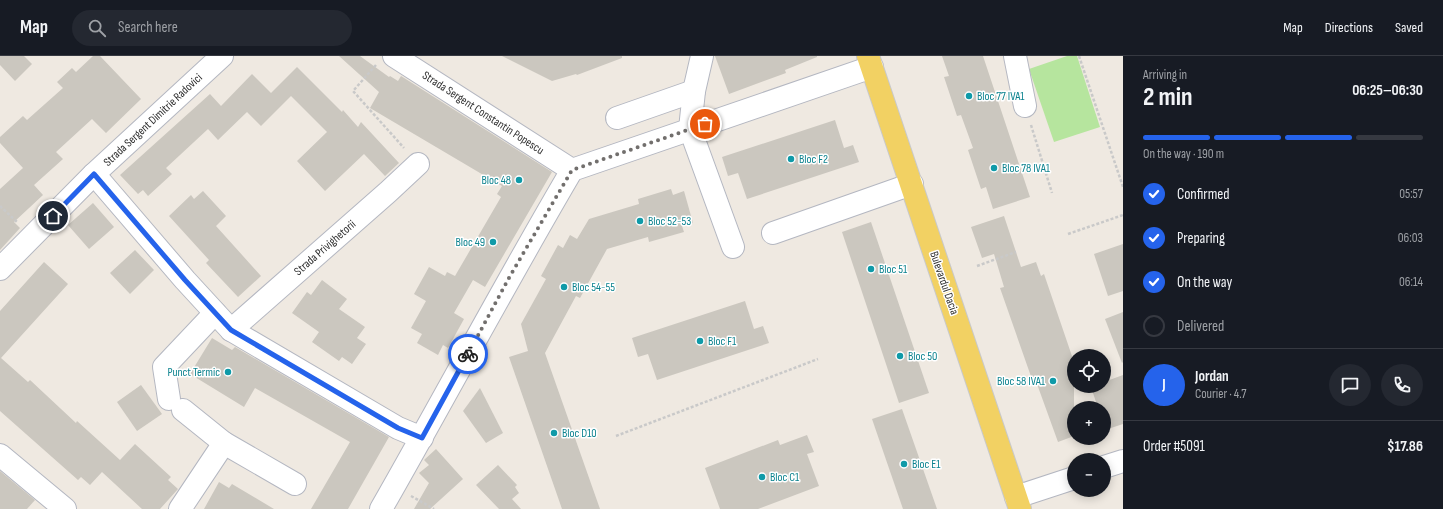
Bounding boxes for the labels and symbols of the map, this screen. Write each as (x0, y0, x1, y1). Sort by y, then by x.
street label: Strada Sergent Constantin Popescu (419, 68, 547, 158)
street label: Strada Sergent Dimitrie Radovici (101, 70, 205, 170)
place label: Bloc 77 IVA1 (977, 89, 1025, 104)
marker: Bloc 77 IVA1 (964, 91, 974, 101)
pin (688, 107, 722, 141)
place label: Bloc F2 (799, 152, 828, 167)
marker: Bloc F2 (786, 154, 796, 164)
place label: Bloc 78 IVA1 (1002, 161, 1051, 176)
marker: Bloc 78 IVA1 (989, 163, 999, 173)
place label: Bloc 48 (481, 173, 511, 188)
marker: Bloc 48 (514, 175, 524, 185)
pin (36, 199, 70, 233)
place label: Bloc 52-53 (648, 214, 691, 229)
marker: Bloc 52-53 (635, 216, 645, 226)
street label: Strada Privighetorii (291, 217, 359, 279)
place label: Bloc 49 (455, 235, 485, 250)
marker: Bloc 49 (488, 237, 498, 247)
street label: Bulevardul Dacia (926, 249, 962, 317)
place label: Bloc 51 (879, 262, 908, 277)
marker: Bloc 51 (866, 264, 876, 274)
place label: Bloc 54-55 (572, 280, 615, 295)
marker: Bloc 54-55 (559, 282, 569, 292)
courier (448, 334, 488, 374)
place label: Bloc F1 (708, 334, 737, 349)
marker: Bloc F1 (695, 336, 705, 346)
place label: Bloc 50 (908, 349, 937, 364)
marker: Bloc 50 (895, 351, 905, 361)
place label: Punct Termic (167, 365, 220, 380)
marker: Punct Termic (223, 367, 233, 377)
place label: Bloc 58 IVA1 (997, 374, 1046, 389)
marker: Bloc 58 IVA1 (1048, 376, 1058, 386)
place label: Bloc D10 (562, 426, 597, 441)
marker: Bloc D10 (549, 428, 559, 438)
place label: Bloc E1 (912, 457, 941, 472)
marker: Bloc E1 (899, 459, 909, 469)
place label: Bloc C1 (770, 470, 800, 485)
marker: Bloc C1 (757, 472, 767, 482)

